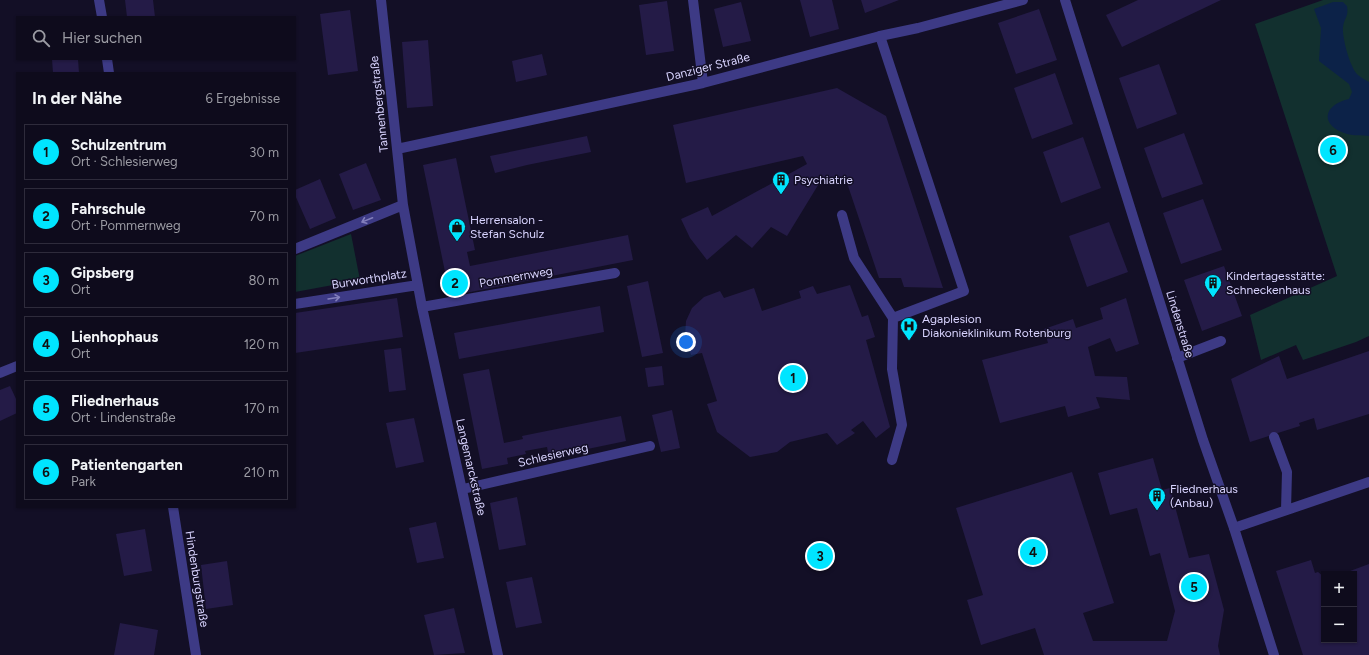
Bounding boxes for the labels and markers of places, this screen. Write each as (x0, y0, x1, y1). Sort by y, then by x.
pin: 6 (1320, 135, 1346, 165)
building icon: Psychiatrie (771, 170, 791, 195)
place label: Psychiatrie (794, 173, 853, 187)
place label: Herrensalon - Stefan Schulz (470, 213, 544, 241)
shop icon: Herrensalon - Stefan Schulz (447, 217, 467, 242)
pin: 2 (442, 268, 468, 298)
place label: Kindertagesstätte: Schneckenhaus (1226, 269, 1325, 297)
building icon: Kindertagesstätte: Schneckenhaus (1203, 273, 1223, 298)
place label: Agaplesion Diakonieklinikum Rotenburg (922, 312, 1071, 340)
hospital icon: Agaplesion Diakonieklinikum Rotenburg (899, 316, 919, 341)
pin: 1 (780, 363, 806, 393)
place label: Fliednerhaus (Anbau) (1170, 482, 1238, 510)
building icon: Fliednerhaus (Anbau) (1147, 486, 1167, 511)
pin: 4 (1020, 537, 1046, 567)
pin: 3 (807, 541, 833, 571)
pin: 5 (1181, 572, 1207, 602)

